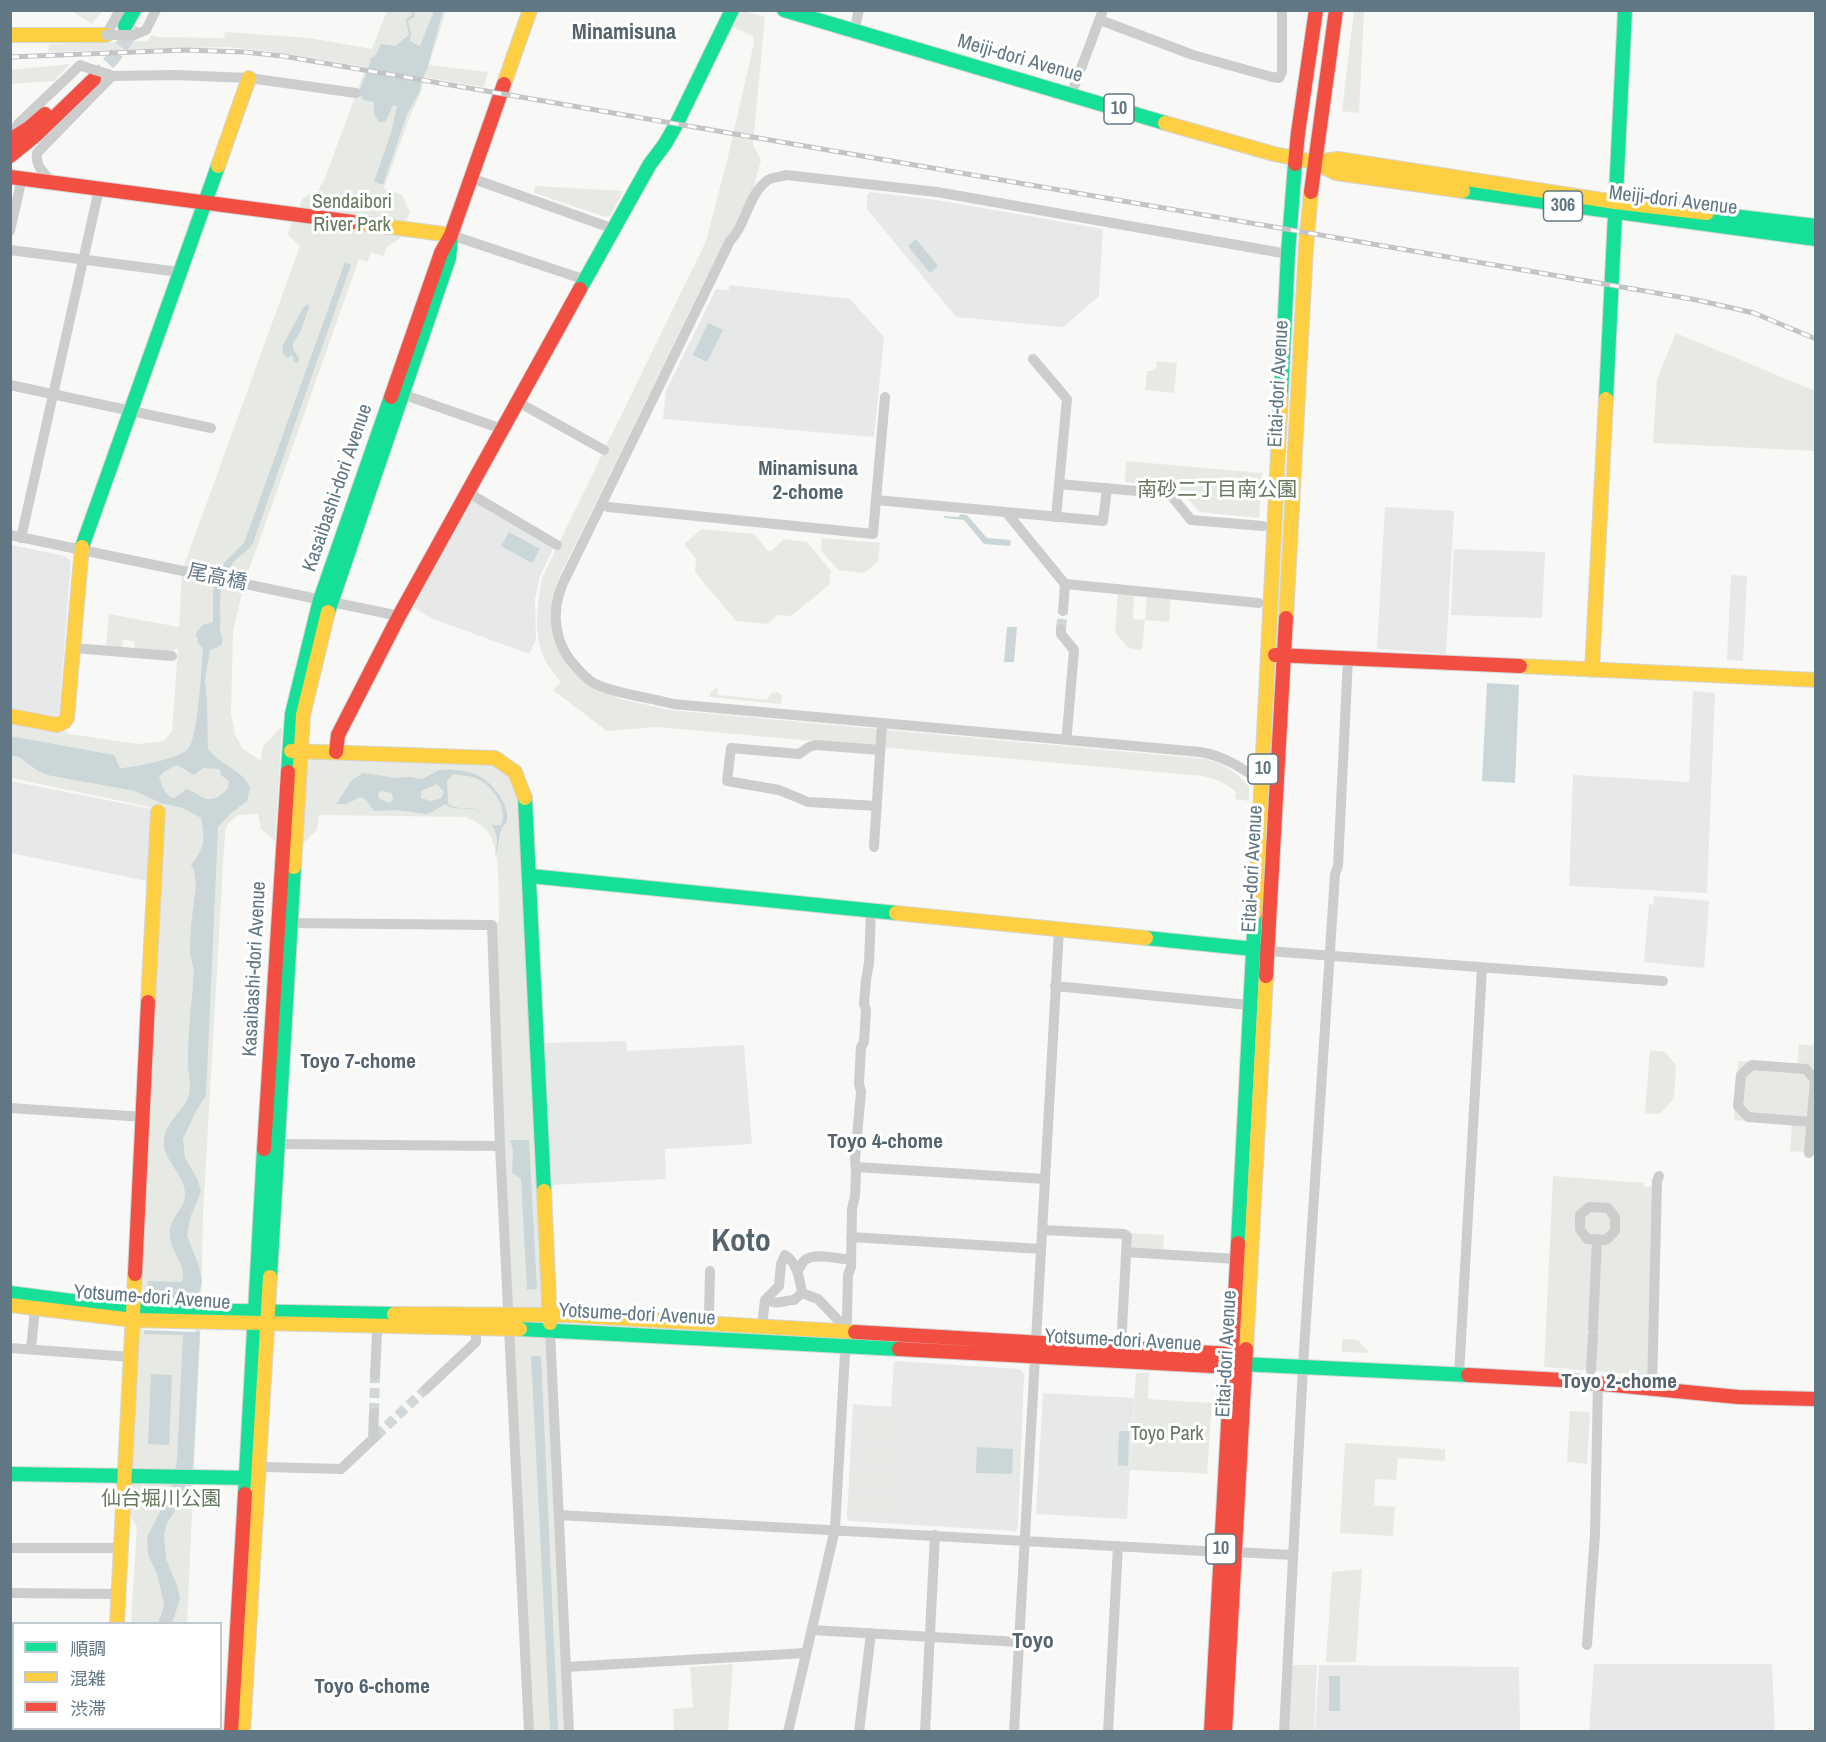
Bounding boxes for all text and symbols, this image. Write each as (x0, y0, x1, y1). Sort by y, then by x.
district label: Minamisuna (572, 20, 676, 46)
street label: Meiji-dori Avenue (955, 30, 1085, 88)
road number: 10 (1104, 94, 1134, 124)
street label: Meiji-dori Avenue (1607, 181, 1739, 221)
park label: Sendaibori River Park (312, 191, 392, 238)
road number: 306 (1544, 191, 1582, 221)
street label: Eitai-dori Avenue (1264, 320, 1294, 448)
street label: Kasaibashi-dori Avenue (298, 401, 378, 575)
district label: Minamisuna 2-chome (758, 456, 858, 506)
park label: 南砂二丁目南公園 (1137, 479, 1297, 503)
street label: 尾高橋 (185, 560, 249, 596)
road number: 10 (1248, 754, 1278, 784)
street label: Eitai-dori Avenue (1238, 805, 1268, 933)
street label: Kasaibashi-dori Avenue (238, 881, 272, 1057)
district label: Toyo 7-chome (300, 1049, 416, 1075)
district label: Toyo 4-chome (827, 1129, 943, 1155)
district label: Koto (711, 1223, 771, 1261)
street label: Yotsume-dori Avenue (73, 1281, 231, 1315)
street label: Eitai-dori Avenue (1212, 1290, 1242, 1418)
street label: Yotsume-dori Avenue (558, 1299, 716, 1331)
street label: Yotsume-dori Avenue (1044, 1325, 1202, 1357)
district label: Toyo 2-chome (1561, 1369, 1677, 1395)
park label: Toyo Park (1131, 1423, 1203, 1447)
park label: 仙台堀川公園 (101, 1488, 221, 1512)
road number: 10 (1206, 1534, 1236, 1564)
legend (12, 1622, 222, 1730)
district label: Toyo (1012, 1629, 1054, 1655)
text: 順調 (70, 1636, 106, 1661)
text: 混雑 (70, 1666, 106, 1691)
district label: Toyo 6-chome (314, 1674, 430, 1700)
text: 渋滞 (70, 1696, 106, 1721)

